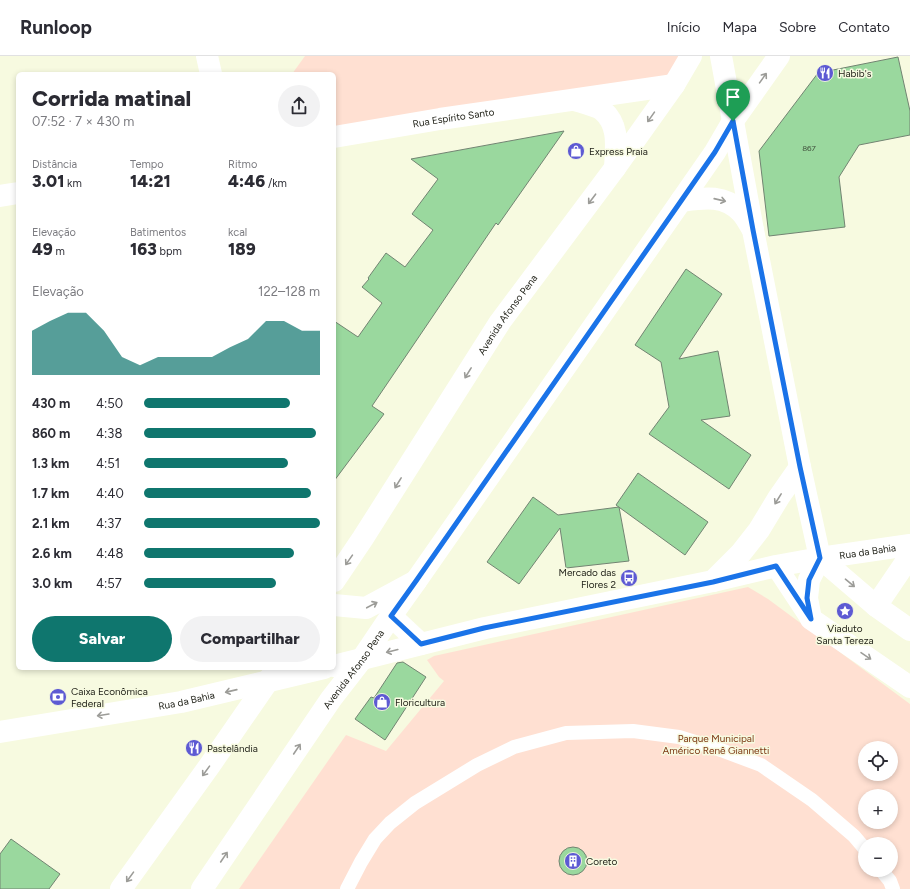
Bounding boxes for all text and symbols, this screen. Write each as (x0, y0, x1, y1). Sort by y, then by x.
text: Runloop (20, 16, 92, 39)
text: Início (667, 19, 700, 36)
text: Mapa (722, 19, 757, 36)
text: Sobre (779, 19, 816, 36)
text: Contato (838, 19, 890, 36)
restaurant icon: Habib's (815, 63, 835, 83)
place label: Habib's (838, 67, 872, 80)
one-way arrow (759, 73, 767, 84)
pin (716, 80, 750, 121)
text: Corrida matinal (32, 85, 191, 112)
button: share (278, 85, 320, 127)
icon: arrive (722, 86, 744, 108)
street label: Rua Espírito Santo (412, 105, 495, 131)
one-way arrow (647, 111, 655, 122)
text: 07:52 · 7 × 430 m (32, 114, 134, 129)
shop icon: Express Praia (566, 141, 586, 161)
house number: 867 (802, 143, 817, 153)
place label: Express Praia (589, 145, 648, 158)
text: Distância (32, 158, 77, 171)
text: Tempo (130, 158, 164, 171)
text: Ritmo (228, 158, 257, 171)
text: 3.01 (32, 171, 64, 191)
text: 14:21 (130, 171, 171, 191)
text: 4:46 (228, 171, 265, 191)
text: km (64, 177, 82, 190)
text: /km (265, 177, 287, 190)
one-way arrow (588, 194, 596, 205)
one-way arrow (713, 196, 726, 204)
text: Elevação (32, 226, 76, 239)
text: Batimentos (130, 226, 186, 239)
text: kcal (228, 226, 247, 239)
text: 49 (32, 239, 53, 259)
text: 163 (130, 239, 157, 259)
text: 189 (228, 239, 256, 259)
text: m (53, 245, 65, 258)
text: bpm (157, 245, 182, 258)
street label: Avenida Afonso Pena (475, 272, 540, 357)
text: Elevação (32, 284, 84, 299)
text: 122–128 m (258, 284, 320, 299)
one-way arrow (463, 367, 471, 379)
text: 430 m (32, 396, 70, 411)
text: 4:50 (96, 396, 123, 411)
text: 860 m (32, 426, 70, 441)
text: 4:38 (96, 426, 122, 441)
text: 1.3 km (32, 456, 69, 471)
text: 4:51 (96, 456, 120, 471)
one-way arrow (394, 477, 402, 488)
text: 1.7 km (32, 486, 69, 501)
text: 4:40 (96, 486, 124, 501)
one-way arrow (774, 493, 782, 504)
text: 2.1 km (32, 516, 70, 531)
text: 4:37 (96, 516, 121, 531)
street label: Rua da Bahia (838, 541, 897, 562)
text: 2.6 km (32, 546, 72, 561)
text: 4:48 (96, 546, 123, 561)
one-way arrow (345, 554, 353, 565)
place label: Mercado das Flores 2 (558, 566, 616, 591)
bus stop icon: Mercado das Flores 2 (619, 568, 639, 588)
text: 3.0 km (32, 576, 72, 591)
text: 4:57 (96, 576, 122, 591)
one-way arrow (844, 579, 855, 588)
one-way arrow (366, 601, 378, 608)
place icon: Viaduto Santa Tereza (835, 601, 855, 621)
button: Salvar (32, 616, 172, 662)
button: Compartilhar (180, 616, 320, 662)
place label: Viaduto Santa Tereza (816, 622, 874, 647)
street label: Avenida Afonso Pena (320, 627, 387, 711)
one-way arrow (385, 648, 398, 655)
one-way arrow (860, 653, 872, 661)
place label: Caixa Econômica Federal (71, 685, 148, 710)
bank icon: Caixa Econômica Federal (48, 687, 68, 707)
one-way arrow (224, 687, 237, 695)
street label: Rua da Bahia (157, 688, 216, 713)
shop icon: Floricultura (372, 692, 392, 712)
place label: Floricultura (395, 696, 445, 709)
one-way arrow (97, 711, 110, 719)
park label: Parque Municipal Américo Renê Giannetti (663, 732, 769, 757)
restaurant icon: Pastelândia (184, 738, 204, 758)
map controls (858, 741, 898, 877)
button: locate (858, 741, 898, 781)
place label: Pastelândia (207, 742, 258, 755)
one-way arrow (293, 744, 302, 755)
one-way arrow (202, 765, 210, 776)
button: + (858, 789, 898, 829)
button: − (858, 837, 898, 877)
building icon: Coreto (563, 851, 583, 871)
one-way arrow (220, 852, 228, 863)
place label: Coreto (586, 855, 618, 868)
one-way arrow (126, 871, 134, 882)

